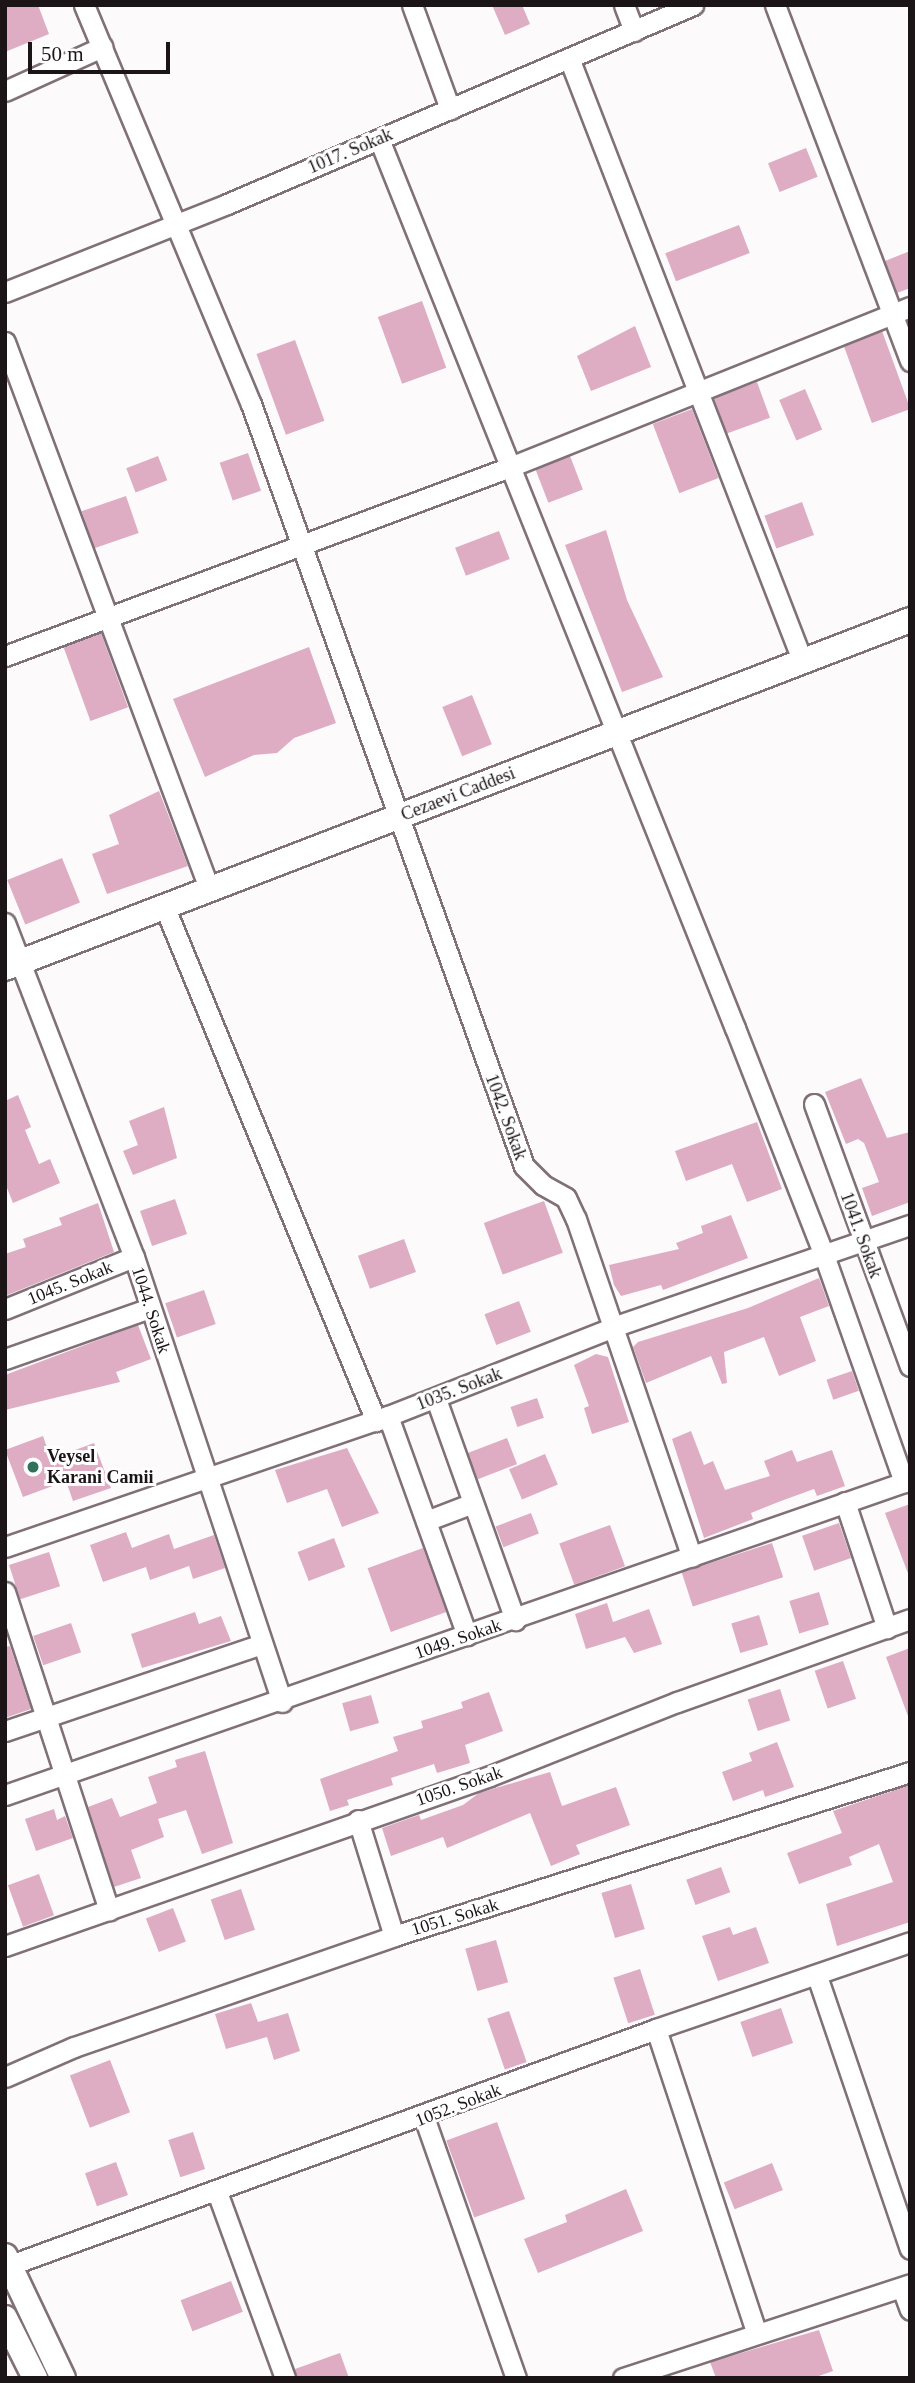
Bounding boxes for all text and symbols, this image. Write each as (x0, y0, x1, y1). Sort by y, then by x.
scale bar (32, 28, 173, 72)
text: 50 m (41, 42, 84, 66)
street label: 1017. Sokak (304, 123, 396, 179)
street label: Cezaevi Caddesi (398, 762, 518, 826)
street label: 1042. Sokak (480, 1071, 532, 1163)
street label: 1041. Sokak (835, 1189, 887, 1281)
street label: 1045. Sokak (24, 1256, 116, 1310)
street label: 1044. Sokak (127, 1264, 175, 1356)
street label: 1035. Sokak (413, 1363, 505, 1415)
place label: Veysel Karani Camii (47, 1446, 153, 1488)
marker: Veysel Karani Camii (25, 1459, 41, 1475)
street label: 1049. Sokak (412, 1614, 504, 1664)
street label: 1050. Sokak (413, 1761, 505, 1811)
street label: 1051. Sokak (409, 1894, 501, 1940)
street label: 1052. Sokak (412, 2079, 504, 2131)

